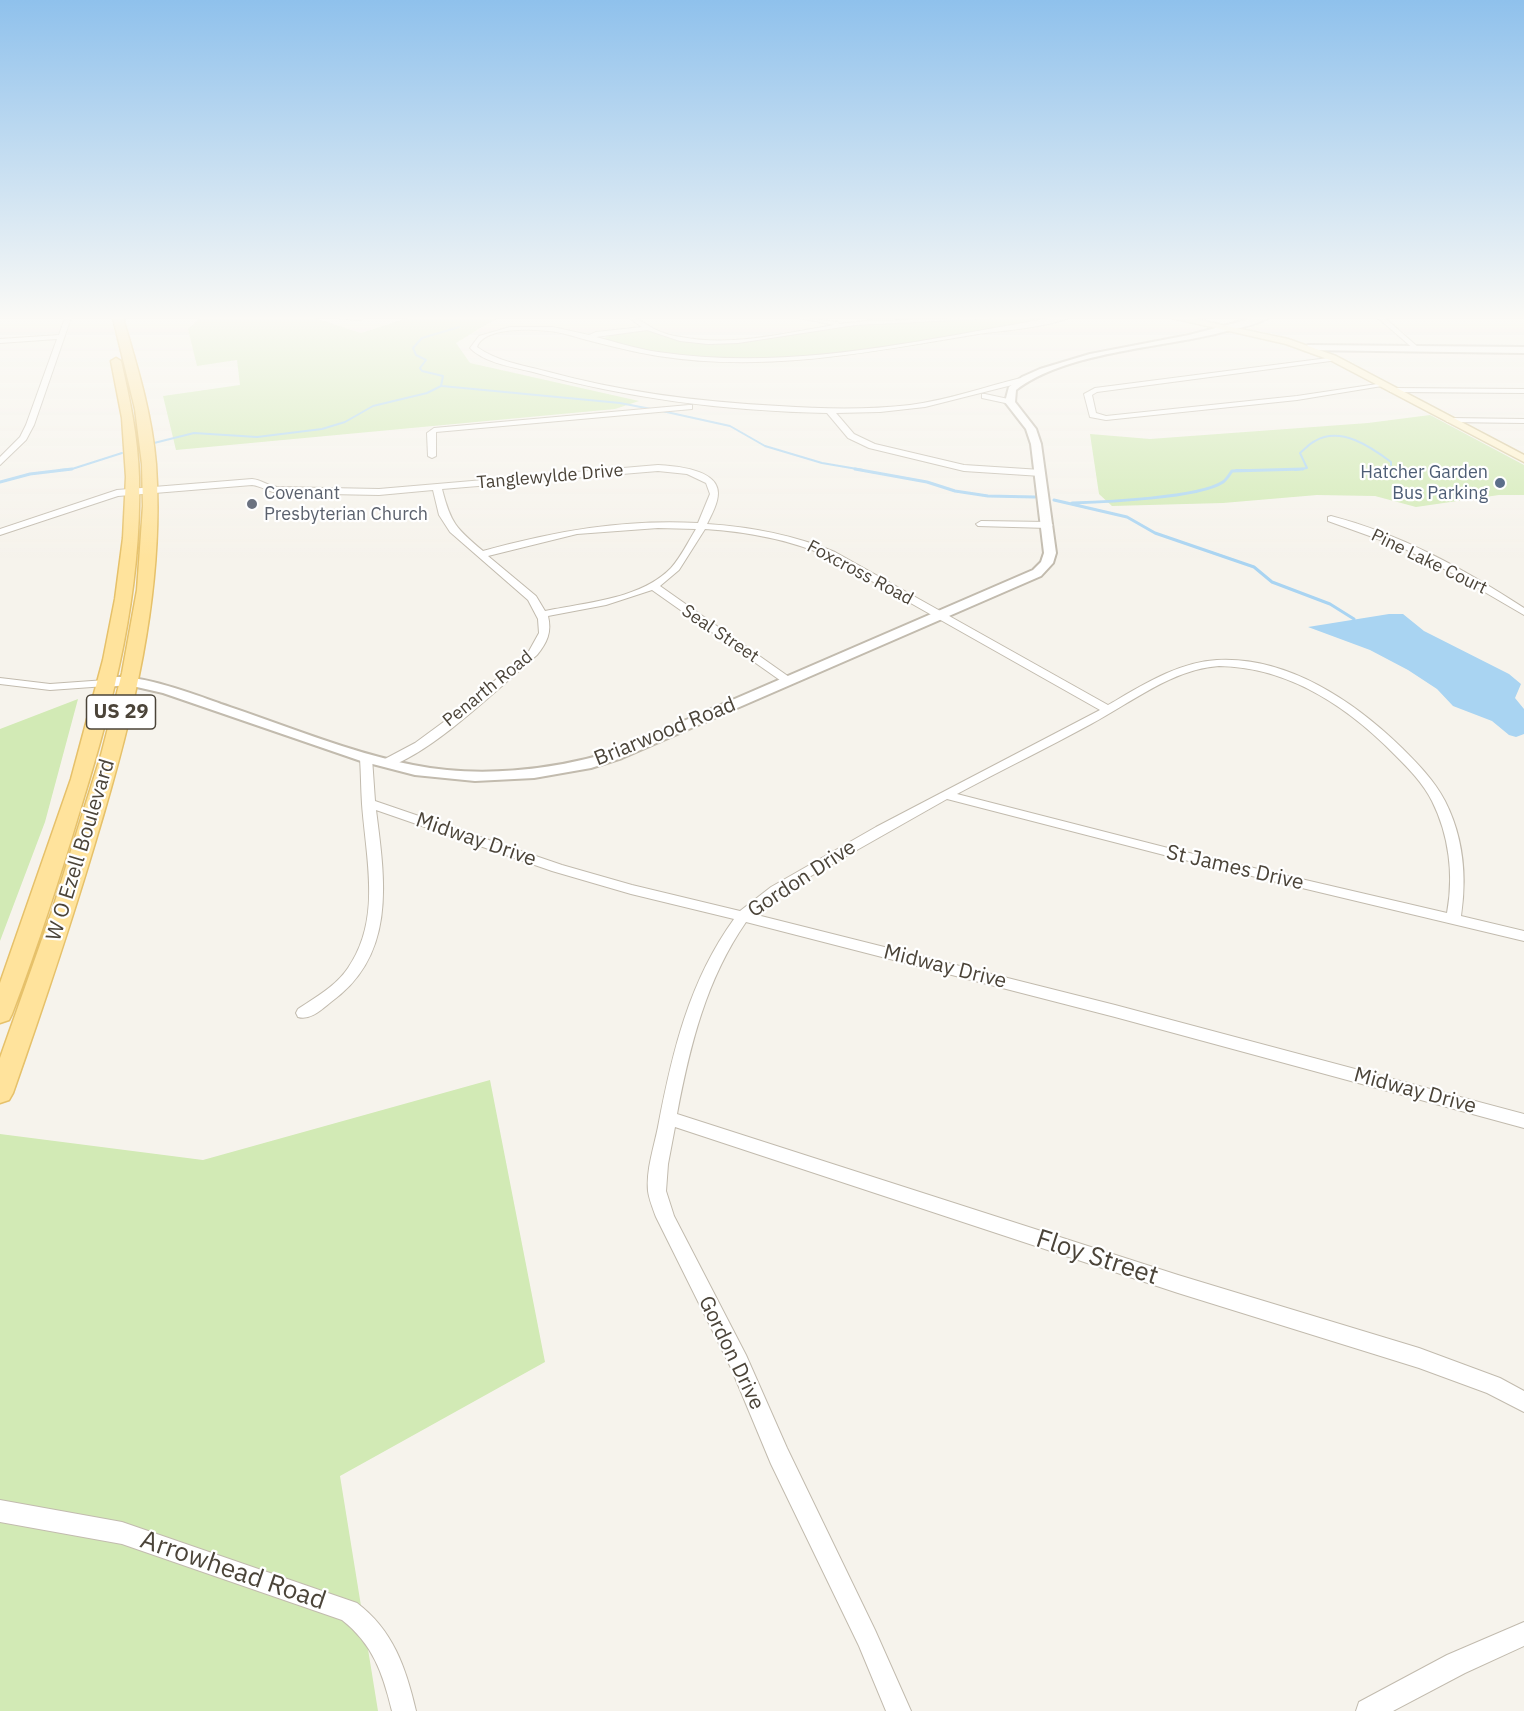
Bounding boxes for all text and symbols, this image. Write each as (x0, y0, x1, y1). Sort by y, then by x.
street label: Tanglewylde Drive (476, 460, 624, 494)
place label: Hatcher Garden Bus Parking (1360, 462, 1488, 504)
marker: Hatcher Garden Bus Parking (1493, 476, 1507, 490)
place label: Covenant Presbyterian Church (264, 483, 428, 526)
marker: Covenant Presbyterian Church (245, 497, 259, 511)
street label: Pine Lake Court (1368, 525, 1490, 599)
street label: Foxcross Road (803, 536, 917, 610)
street label: Seal Street (677, 600, 763, 668)
street label: Penarth Road (439, 646, 537, 732)
street label: Briarwood Road (590, 692, 740, 772)
road number: US 29 (86, 695, 156, 729)
street label: W O Ezell Boulevard (41, 756, 121, 944)
street label: Midway Drive (412, 808, 540, 872)
street label: Gordon Drive (743, 835, 861, 923)
street label: St James Drive (1164, 840, 1306, 896)
street label: Midway Drive (881, 940, 1009, 994)
street label: Midway Drive (1351, 1063, 1479, 1119)
street label: Floy Street (1032, 1224, 1162, 1292)
street label: Gordon Drive (693, 1292, 769, 1414)
street label: Arrowhead Road (136, 1525, 330, 1617)

